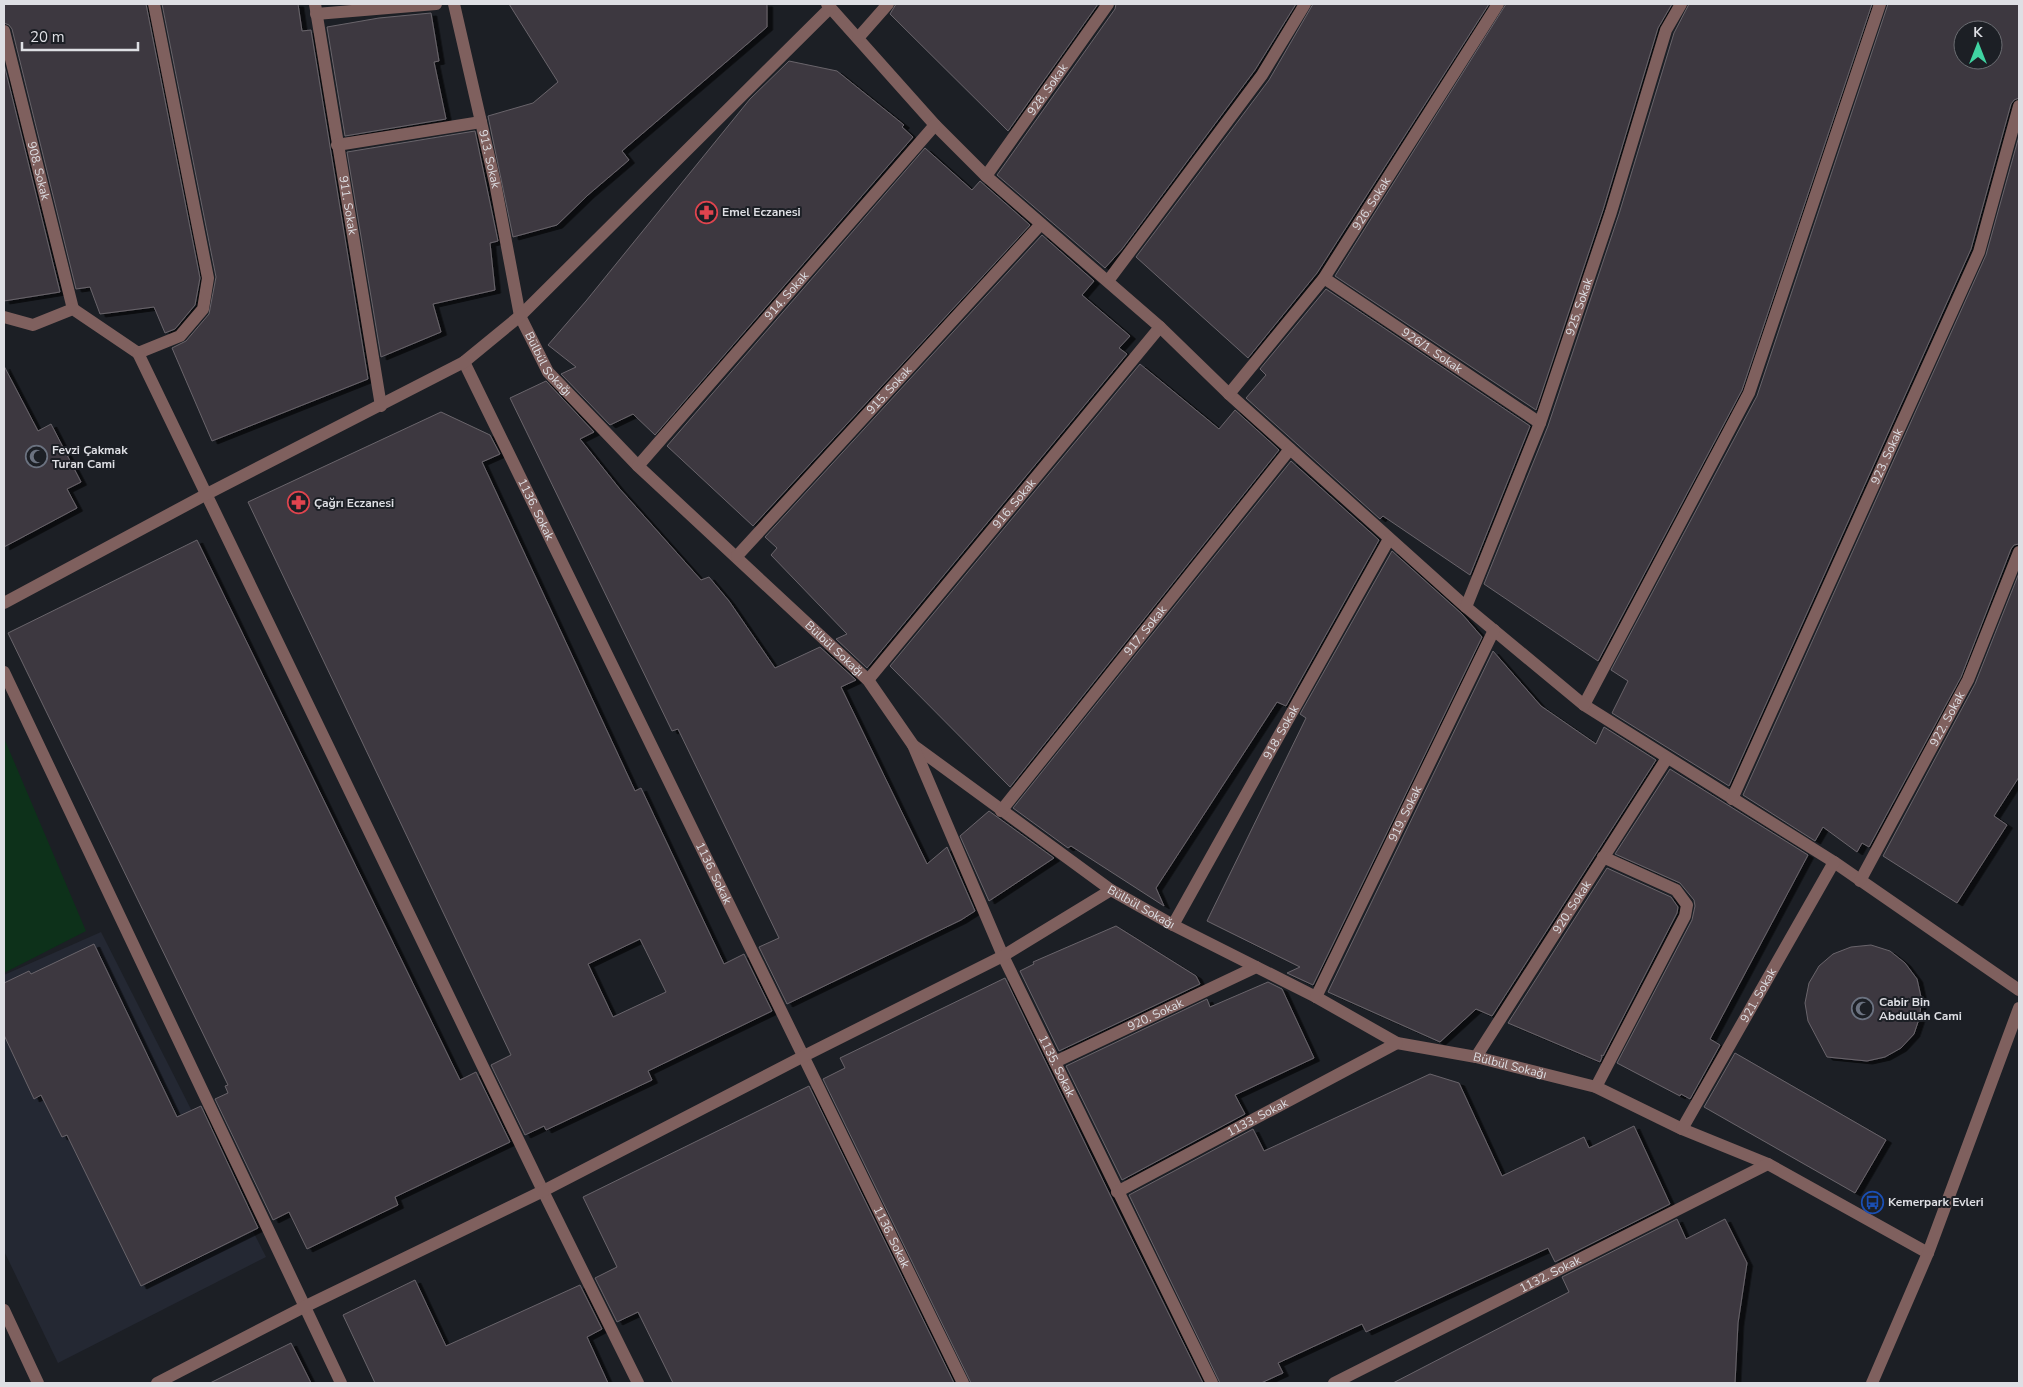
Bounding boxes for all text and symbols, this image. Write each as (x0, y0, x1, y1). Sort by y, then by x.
scale bar (22, 20, 139, 52)
north arrow (1953, 20, 2003, 70)
text: K (1973, 23, 1983, 42)
text: 20 m (30, 27, 65, 47)
street label: 928. Sokak (1023, 60, 1072, 119)
street label: 913. Sokak (475, 128, 504, 191)
street label: 908. Sokak (24, 140, 54, 203)
street label: 926. Sokak (1348, 173, 1395, 233)
street label: 911. Sokak (335, 174, 361, 237)
pharmacy icon: Emel Eczanesi (694, 200, 718, 224)
place label: Emel Eczanesi (722, 204, 801, 220)
street label: 914. Sokak (761, 267, 813, 323)
street label: 925. Sokak (1562, 275, 1597, 338)
street label: 926/1. Sokak (1398, 324, 1466, 377)
street label: Bülbül Sokağı (521, 329, 575, 400)
street label: 915. Sokak (863, 362, 916, 418)
street label: 923. Sokak (1867, 425, 1907, 487)
place label: Fevzi Çakmak Turan Cami (52, 442, 128, 472)
mosque icon: Fevzi Çakmak Turan Cami (24, 445, 48, 469)
street label: 916. Sokak (989, 475, 1040, 532)
street label: 1136. Sokak (514, 476, 558, 544)
pharmacy icon: Çağrı Eczanesi (286, 491, 310, 515)
place label: Çağrı Eczanesi (314, 495, 394, 511)
street label: 917. Sokak (1120, 601, 1171, 659)
street label: Bülbül Sokağı (801, 617, 867, 680)
street label: 922. Sokak (1926, 688, 1969, 749)
street label: 918. Sokak (1259, 701, 1303, 762)
street label: 919. Sokak (1385, 782, 1426, 844)
street label: 1136. Sokak (692, 840, 736, 908)
street label: 920. Sokak (1549, 877, 1595, 937)
street label: Bülbül Sokağı (1105, 882, 1178, 932)
street label: 921. Sokak (1736, 964, 1780, 1025)
street label: 920. Sokak (1125, 994, 1187, 1035)
place label: Cabir Bin Abdullah Cami (1879, 994, 1962, 1024)
mosque icon: Cabir Bin Abdullah Cami (1851, 997, 1875, 1021)
street label: 1135. Sokak (1035, 1032, 1079, 1101)
street label: Bülbül Sokağı (1472, 1049, 1548, 1082)
street label: 1133. Sokak (1224, 1094, 1292, 1140)
bus stop icon: Kemerpark Evleri (1860, 1190, 1884, 1214)
place label: Kemerpark Evleri (1888, 1194, 1984, 1210)
street label: 1136. Sokak (870, 1203, 914, 1272)
street label: 1132. Sokak (1517, 1251, 1584, 1296)

